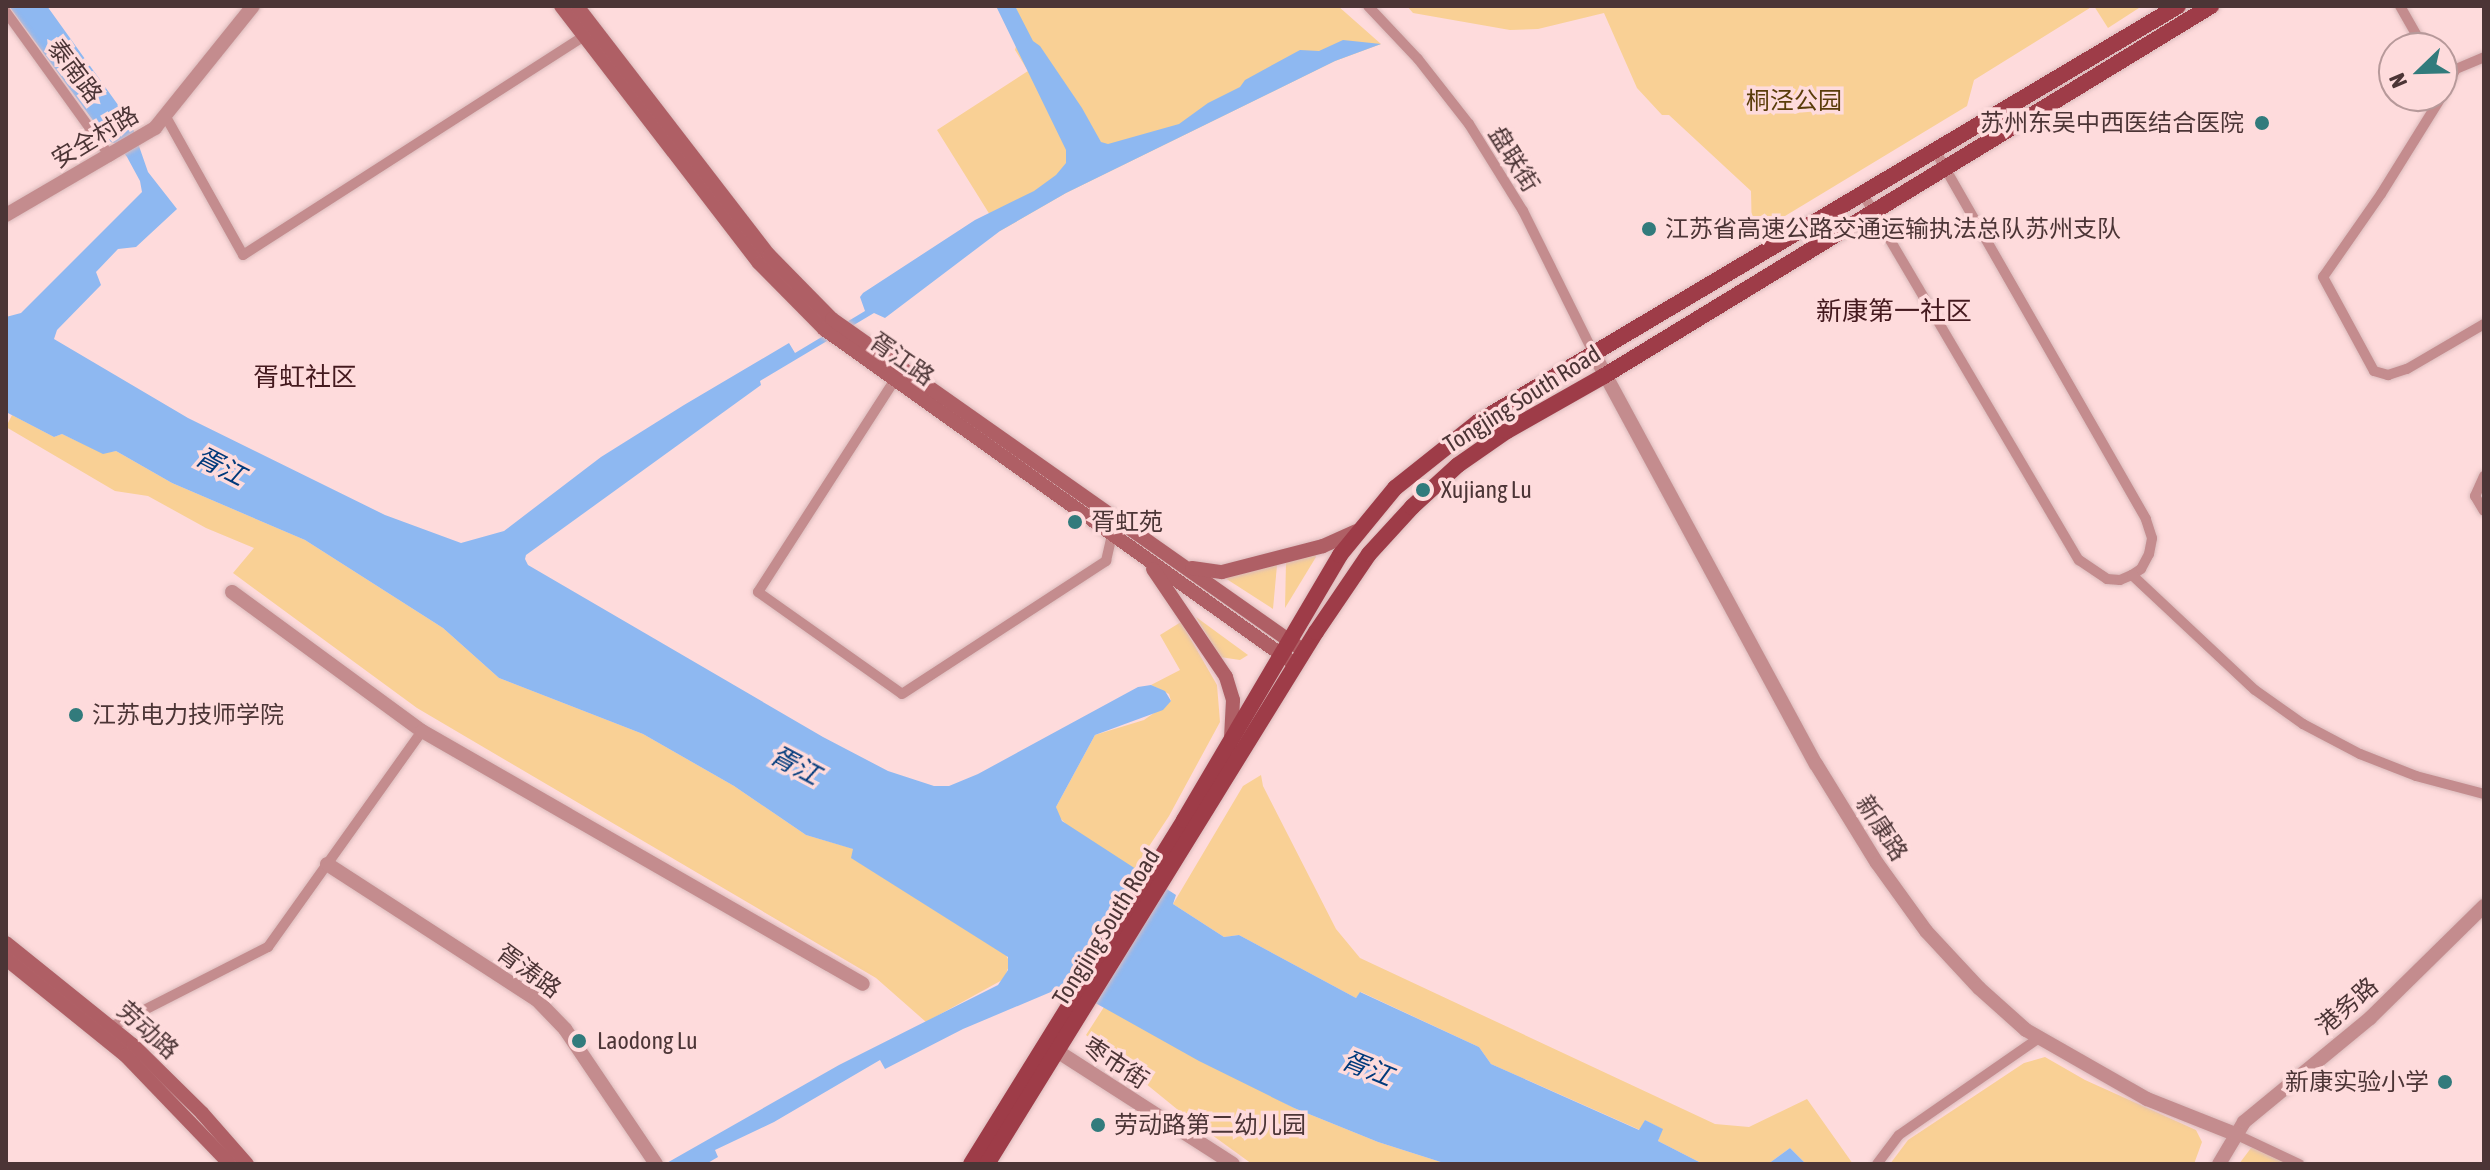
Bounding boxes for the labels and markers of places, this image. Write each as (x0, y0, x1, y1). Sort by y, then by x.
place label: 苏州东吴中西医结合医院 (1980, 109, 2244, 137)
marker: 苏州东吴中西医结合医院 (2251, 112, 2273, 134)
place label: 江苏省高速公路交通运输执法总队苏州支队 (1665, 215, 2121, 243)
marker: 江苏省高速公路交通运输执法总队苏州支队 (1640, 220, 1658, 238)
place label: Xujiang Lu (1441, 476, 1532, 504)
marker: Xujiang Lu (1412, 479, 1434, 501)
place label: 胥虹苑 (1091, 508, 1163, 536)
marker: 胥虹苑 (1066, 513, 1084, 531)
place label: 江苏电力技师学院 (92, 701, 284, 729)
marker: 江苏电力技师学院 (67, 706, 85, 724)
place label: Laodong Lu (597, 1027, 698, 1055)
marker: Laodong Lu (568, 1030, 590, 1052)
place label: 新康实验小学 (2285, 1068, 2429, 1096)
marker: 新康实验小学 (2436, 1073, 2454, 1091)
place label: 劳动路第二幼儿园 (1114, 1111, 1306, 1139)
marker: 劳动路第二幼儿园 (1089, 1116, 1107, 1134)

